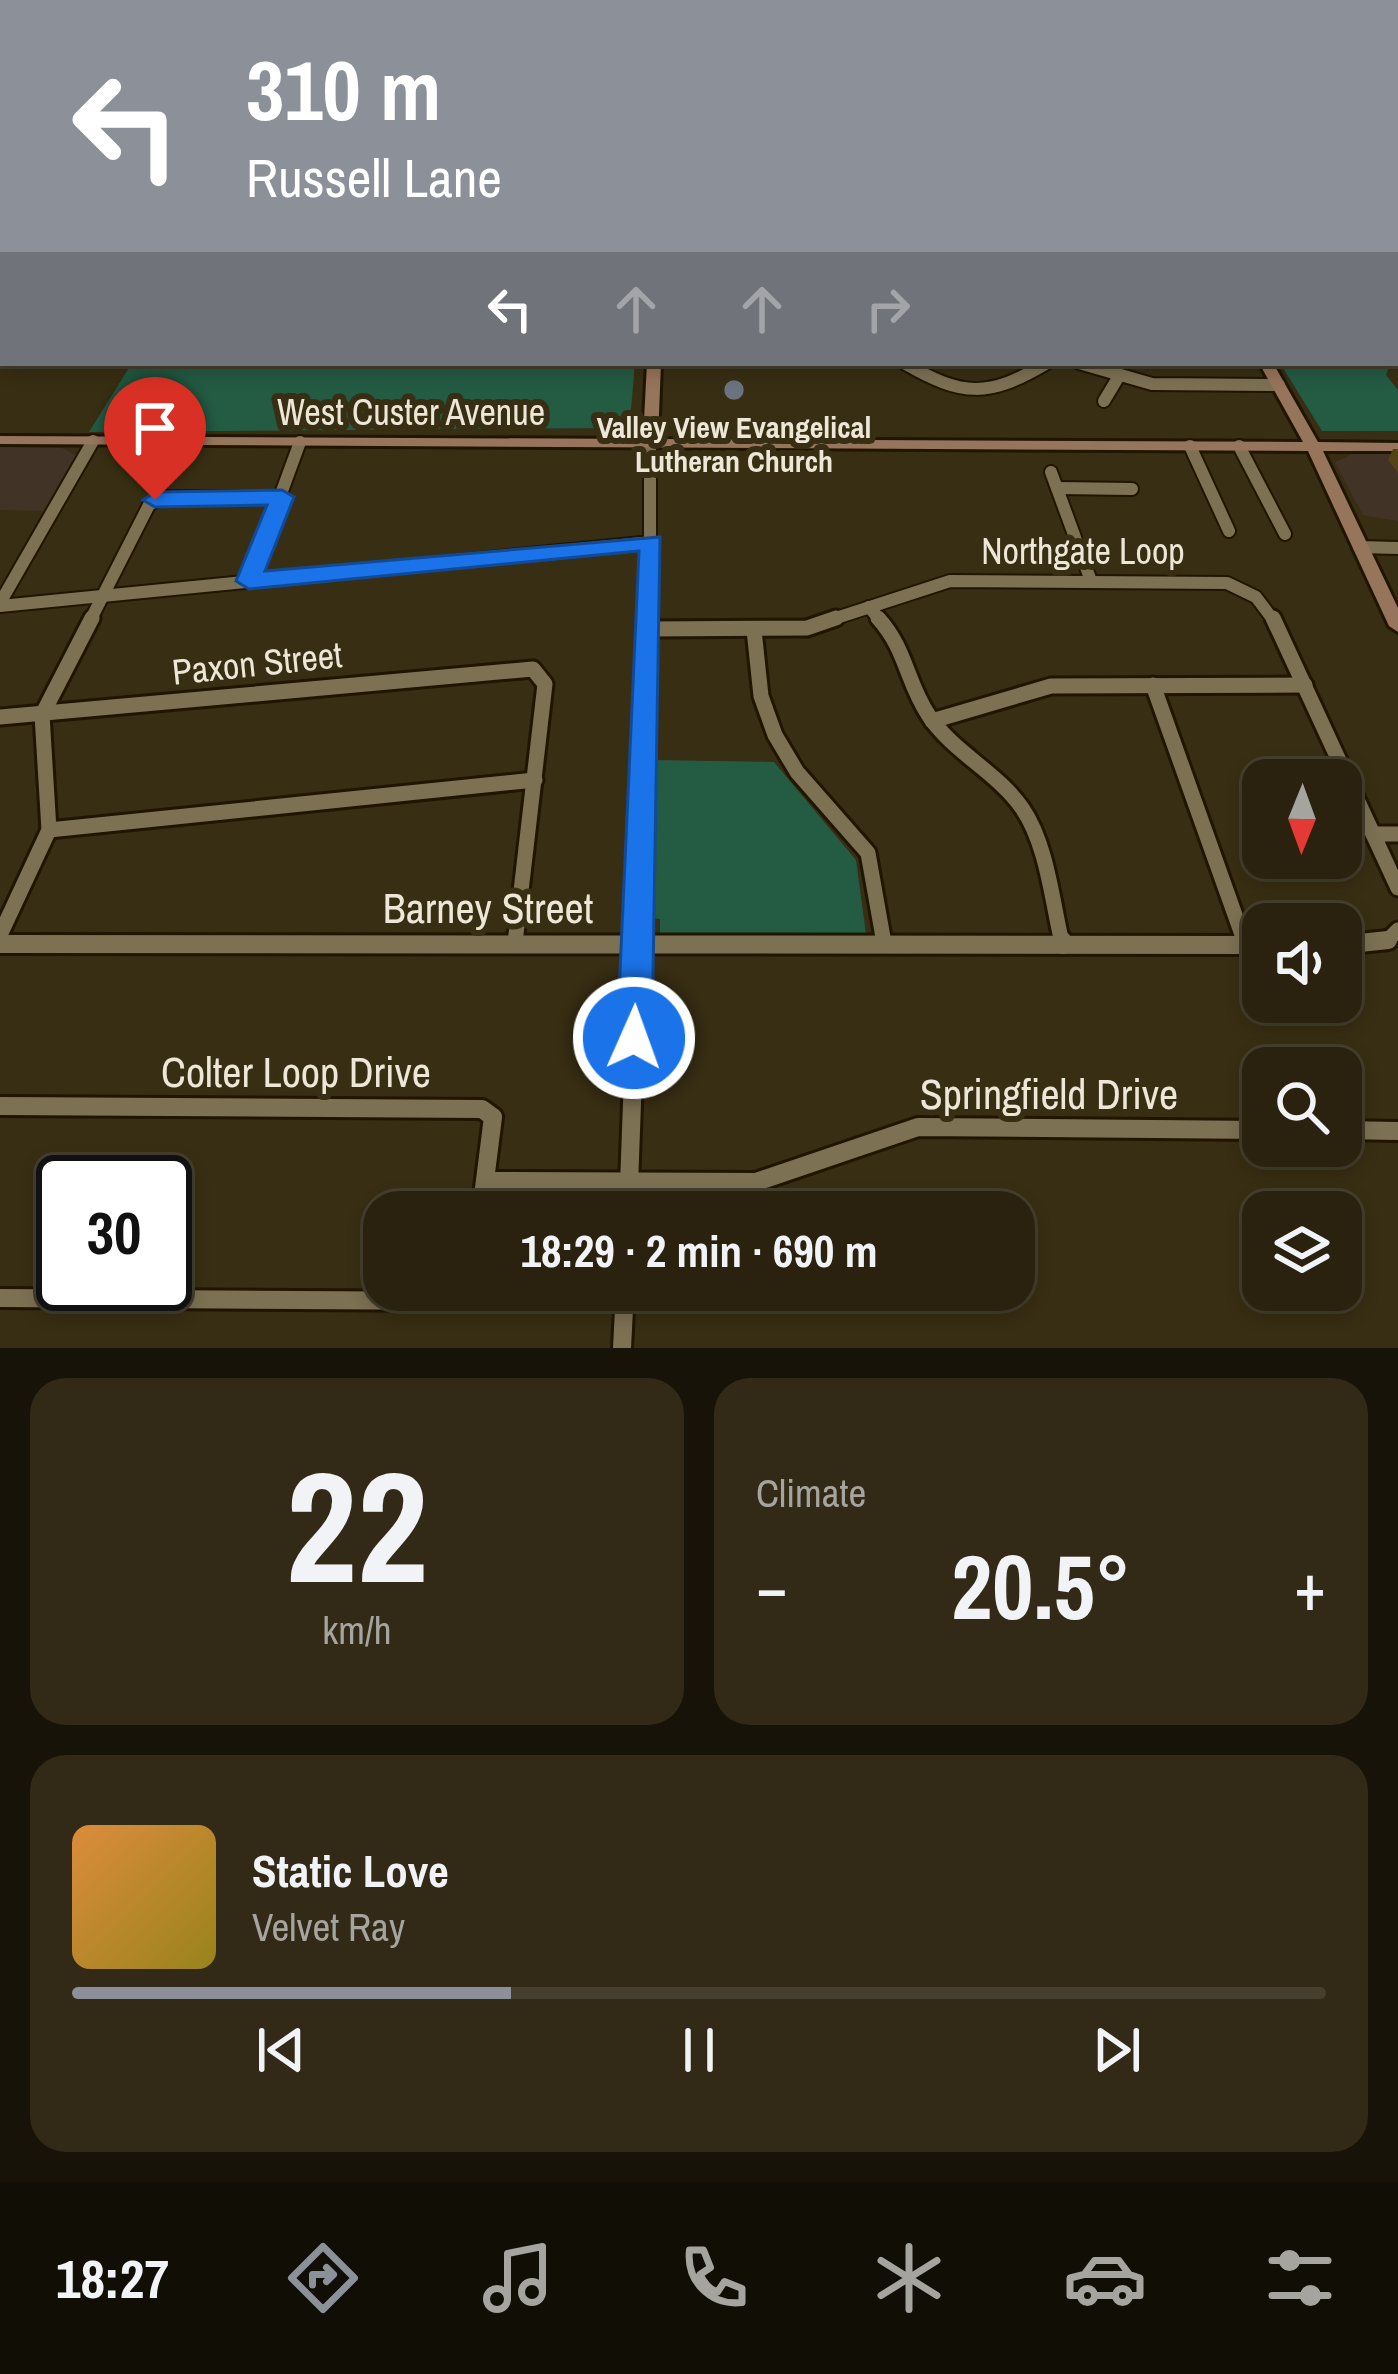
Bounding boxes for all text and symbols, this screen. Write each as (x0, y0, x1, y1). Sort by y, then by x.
text: 310 m (246, 33, 441, 146)
icon: left (48, 48, 204, 204)
text: Russell Lane (246, 141, 502, 214)
icon: left (477, 276, 543, 342)
icon: ahead (603, 276, 669, 342)
icon: ahead (729, 276, 795, 342)
icon: right (855, 276, 921, 342)
pin (104, 377, 206, 500)
marker: Valley View Evangelical Lutheran Church (721, 377, 747, 403)
street label: West Custer Avenue (277, 388, 545, 436)
icon: arrive (122, 395, 188, 461)
place label: Valley View Evangelical Lutheran Church (597, 407, 871, 481)
street label: Northgate Loop (981, 527, 1185, 575)
street label: Paxon Street (170, 630, 344, 696)
north arrow (1242, 759, 1362, 879)
map controls (1242, 759, 1362, 1311)
street label: Barney Street (383, 880, 593, 936)
button: sound (1242, 903, 1362, 1023)
position arrow (571, 975, 697, 1101)
street label: Colter Loop Drive (161, 1044, 431, 1100)
button: search (1242, 1047, 1362, 1167)
street label: Springfield Drive (920, 1066, 1178, 1122)
speed limit sign: 30 (36, 1155, 192, 1311)
button: layers (1242, 1191, 1362, 1311)
text: 18:29 · 2 min · 690 m (521, 1220, 877, 1281)
text: 22 (286, 1421, 428, 1631)
text: Climate (756, 1467, 866, 1519)
text: 20.5° (951, 1526, 1131, 1647)
text: − (756, 1542, 788, 1631)
text: + (1294, 1542, 1326, 1631)
text: km/h (322, 1604, 392, 1656)
text: Static Love (252, 1840, 449, 1901)
text: Velvet Ray (252, 1901, 405, 1953)
icon: previous (248, 2017, 314, 2083)
icon: pause (666, 2017, 732, 2083)
icon: next (1084, 2017, 1150, 2083)
icon: directions (281, 2236, 365, 2320)
icon: music (476, 2236, 560, 2320)
icon: phone (672, 2236, 756, 2320)
icon: climate (867, 2236, 951, 2320)
icon: car (1063, 2236, 1147, 2320)
icon: filters (1258, 2236, 1342, 2320)
text: 18:27 (56, 2242, 169, 2315)

